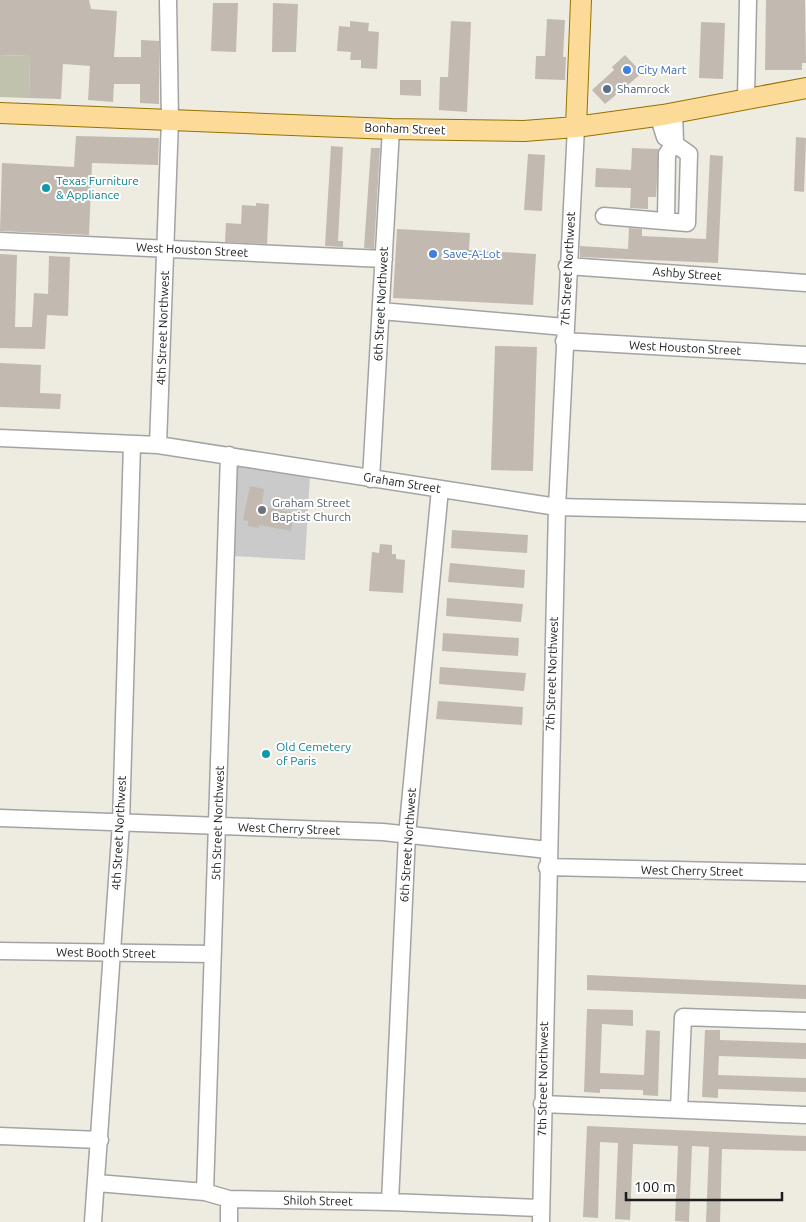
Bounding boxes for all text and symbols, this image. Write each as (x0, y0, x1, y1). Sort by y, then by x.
place label: City Mart (637, 63, 687, 76)
marker: City Mart (621, 64, 633, 76)
place label: Shamrock (617, 82, 670, 95)
marker: Shamrock (601, 83, 613, 95)
street label: Bonham Street (364, 121, 446, 136)
place label: Texas Furniture & Appliance (56, 174, 139, 201)
marker: Texas Furniture & Appliance (40, 182, 52, 194)
street label: 7th Street Northwest (558, 211, 577, 327)
street label: West Houston Street (136, 240, 249, 259)
street label: 6th Street Northwest (371, 246, 390, 362)
place label: Save-A-Lot (443, 247, 501, 260)
marker: Save-A-Lot (427, 248, 439, 260)
street label: Ashby Street (652, 265, 722, 282)
street label: 4th Street Northwest (154, 270, 171, 386)
street label: West Houston Street (629, 338, 742, 357)
street label: Graham Street (362, 470, 442, 495)
place label: Graham Street Baptist Church (272, 496, 351, 523)
marker: Graham Street Baptist Church (256, 504, 268, 516)
street label: 7th Street Northwest (543, 616, 560, 732)
place label: Old Cemetery of Paris (276, 740, 351, 767)
marker: Old Cemetery of Paris (260, 748, 272, 760)
street label: 5th Street Northwest (209, 765, 226, 881)
street label: 4th Street Northwest (109, 775, 128, 891)
street label: 6th Street Northwest (397, 787, 418, 903)
street label: West Cherry Street (238, 820, 341, 837)
street label: West Cherry Street (641, 863, 744, 878)
street label: West Booth Street (56, 945, 156, 960)
street label: 7th Street Northwest (535, 1021, 550, 1137)
scale bar (626, 1170, 782, 1202)
text: 100 m (634, 1178, 676, 1195)
street label: Shiloh Street (283, 1193, 353, 1208)

